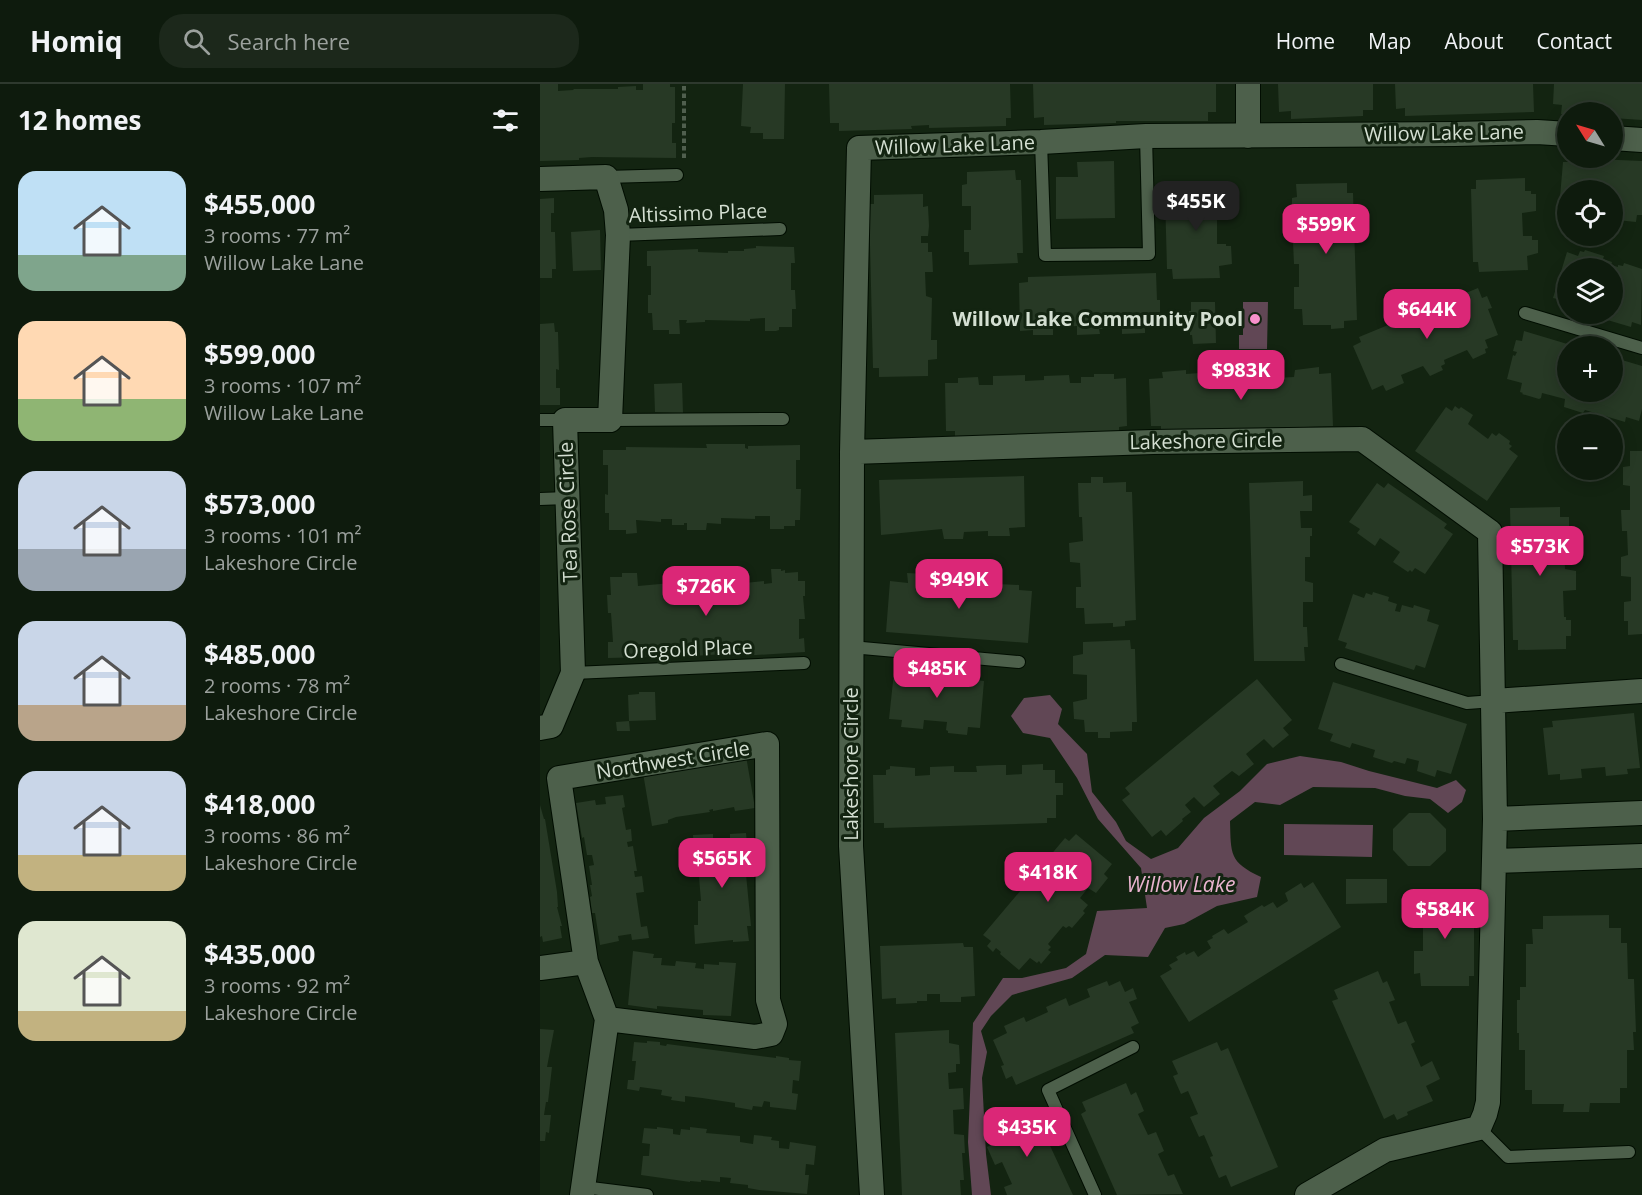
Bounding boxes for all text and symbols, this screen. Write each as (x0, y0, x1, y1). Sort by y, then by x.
search box (159, 14, 579, 68)
text: Homiq (30, 22, 123, 60)
icon: search (180, 25, 213, 58)
text: Search here (228, 26, 350, 56)
text: Home (1276, 27, 1335, 55)
text: Map (1368, 27, 1411, 55)
text: About (1444, 27, 1504, 55)
text: Contact (1537, 27, 1612, 55)
text: 12 homes (18, 102, 142, 138)
north arrow (1557, 102, 1623, 168)
map controls (1557, 102, 1623, 480)
icon: filters (489, 104, 522, 137)
street label: Willow Lake Lane (1364, 118, 1524, 147)
street label: Willow Lake Lane (875, 128, 1035, 161)
button: locate (1557, 180, 1623, 246)
pin: $455K (1154, 181, 1238, 232)
text: $455,000 (204, 186, 315, 222)
text: $455K (1166, 187, 1226, 214)
icon: home (66, 195, 138, 267)
street label: Altissimo Place (628, 197, 768, 228)
pin: $599K (1284, 204, 1368, 255)
text: $599K (1296, 210, 1356, 237)
text: 3 rooms · 77 m² (204, 222, 350, 249)
text: Willow Lake Lane (204, 249, 364, 276)
button: layers (1557, 258, 1623, 324)
pin: $644K (1385, 289, 1469, 340)
text: $644K (1397, 295, 1457, 322)
place label: Willow Lake Community Pool (952, 305, 1243, 332)
marker: Willow Lake Community Pool (1248, 312, 1262, 326)
text: $599,000 (204, 336, 315, 372)
button: + (1557, 336, 1623, 402)
icon: home (66, 345, 138, 417)
pin: $983K (1199, 350, 1283, 401)
text: $983K (1211, 356, 1271, 383)
text: 3 rooms · 107 m² (204, 372, 362, 399)
text: Willow Lake Lane (204, 399, 364, 426)
button: − (1557, 414, 1623, 480)
street label: Lakeshore Circle (1129, 426, 1283, 455)
street label: Tea Rose Circle (552, 441, 583, 583)
text: $573,000 (204, 486, 315, 522)
icon: home (66, 495, 138, 567)
text: 3 rooms · 101 m² (204, 522, 362, 549)
pin: $573K (1498, 526, 1582, 577)
text: $573K (1510, 532, 1570, 559)
text: Lakeshore Circle (204, 549, 357, 576)
pin: $949K (917, 559, 1001, 610)
text: $949K (929, 565, 989, 592)
pin: $726K (664, 566, 748, 617)
text: $726K (676, 572, 736, 599)
street label: Oregold Place (623, 633, 753, 664)
text: $485,000 (204, 636, 315, 672)
icon: home (66, 645, 138, 717)
pin: $485K (895, 648, 979, 699)
text: $485K (907, 654, 967, 681)
text: 2 rooms · 78 m² (204, 672, 350, 699)
street label: Lakeshore Circle (837, 687, 864, 841)
text: Lakeshore Circle (204, 699, 357, 726)
street label: Northwest Circle (594, 734, 752, 785)
text: $418,000 (204, 786, 315, 822)
icon: home (66, 795, 138, 867)
text: 3 rooms · 86 m² (204, 822, 350, 849)
pin: $565K (680, 838, 764, 889)
text: $565K (692, 844, 752, 871)
text: Lakeshore Circle (204, 849, 357, 876)
pin: $418K (1006, 852, 1090, 903)
text: $418K (1018, 858, 1078, 885)
water label: Willow Lake (1127, 870, 1235, 898)
pin: $584K (1403, 889, 1487, 940)
text: $584K (1415, 895, 1475, 922)
text: $435,000 (204, 936, 315, 972)
icon: home (66, 945, 138, 1017)
text: 3 rooms · 92 m² (204, 972, 350, 999)
text: Lakeshore Circle (204, 999, 357, 1026)
pin: $435K (985, 1107, 1069, 1158)
text: $435K (997, 1113, 1057, 1140)

